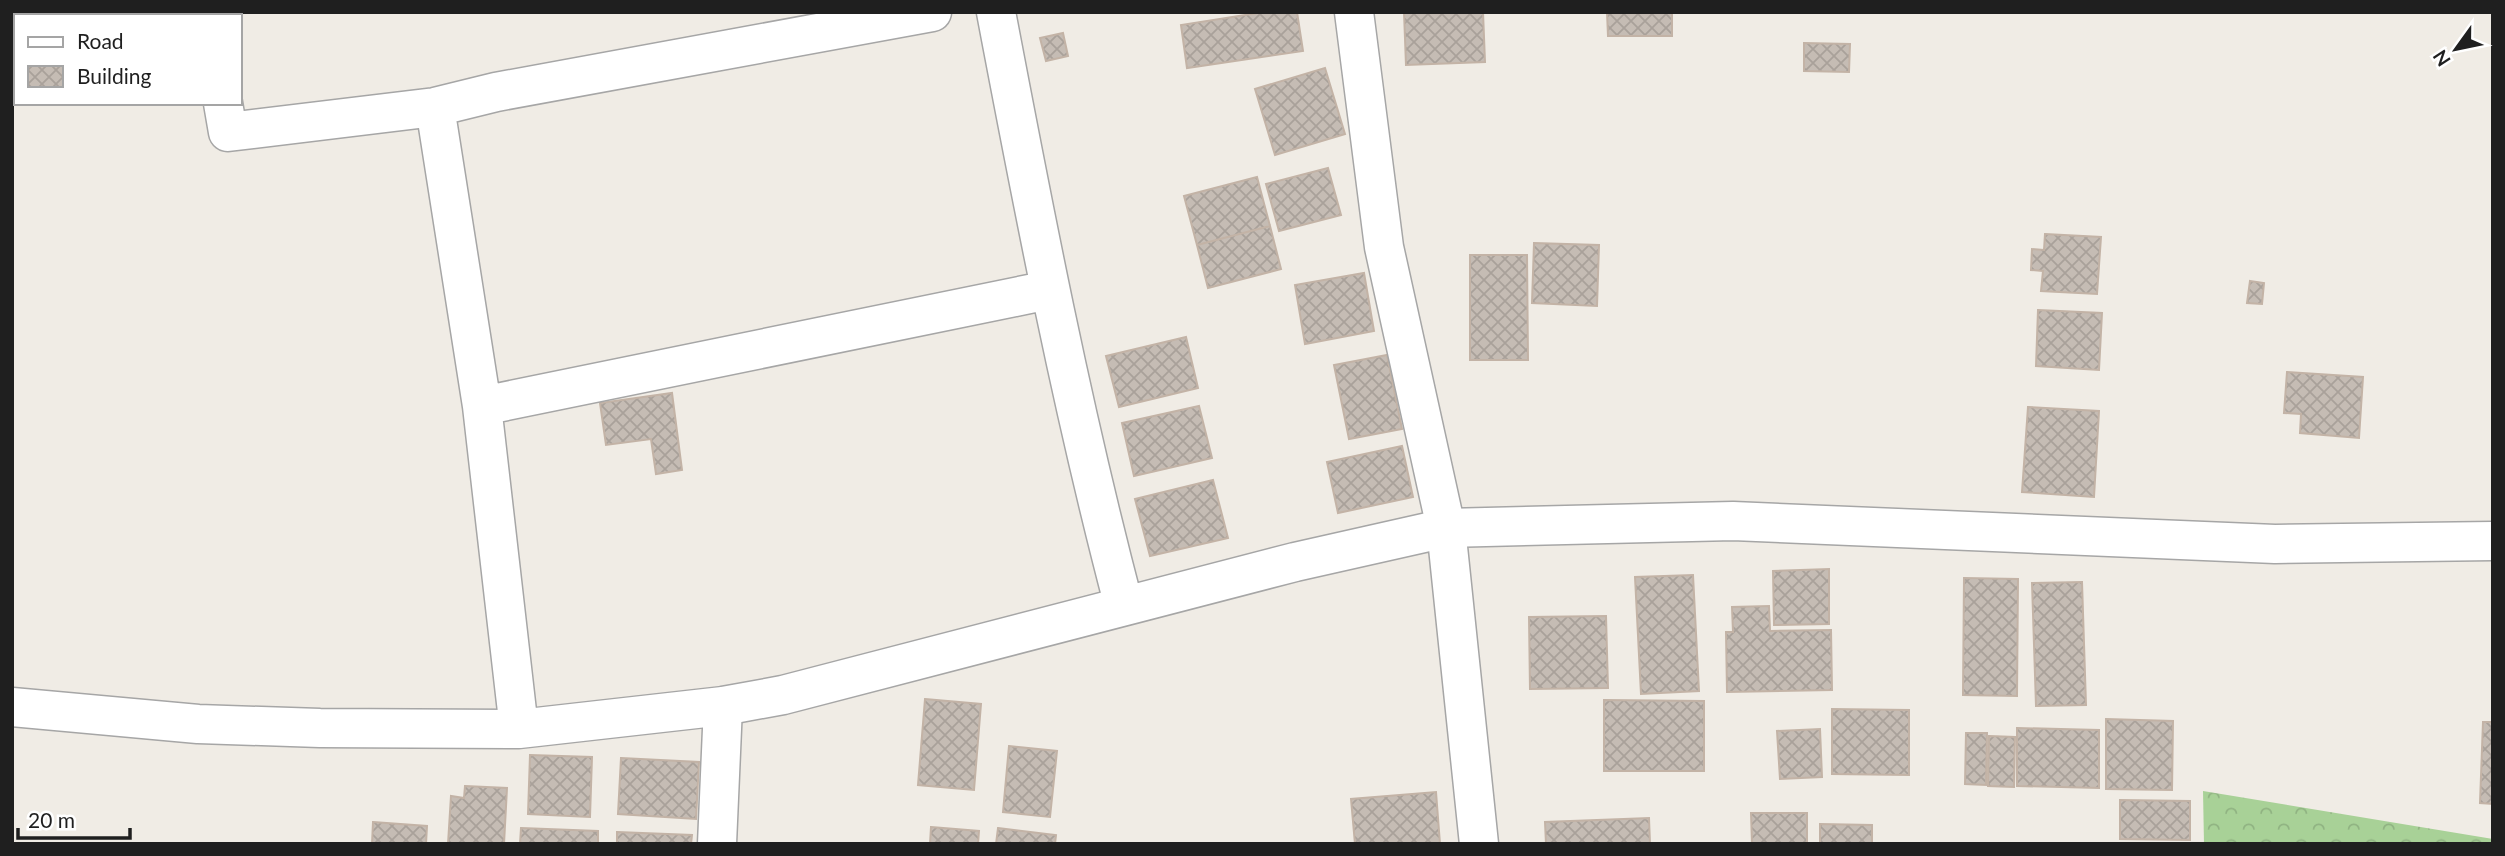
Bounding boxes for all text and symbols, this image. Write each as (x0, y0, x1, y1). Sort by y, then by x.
legend (14, 14, 242, 105)
north arrow (2421, 14, 2491, 84)
text: Road (77, 28, 124, 53)
text: N (2428, 46, 2455, 71)
text: Building (77, 63, 152, 88)
scale bar (18, 796, 130, 840)
text: 20 m (28, 807, 75, 832)

